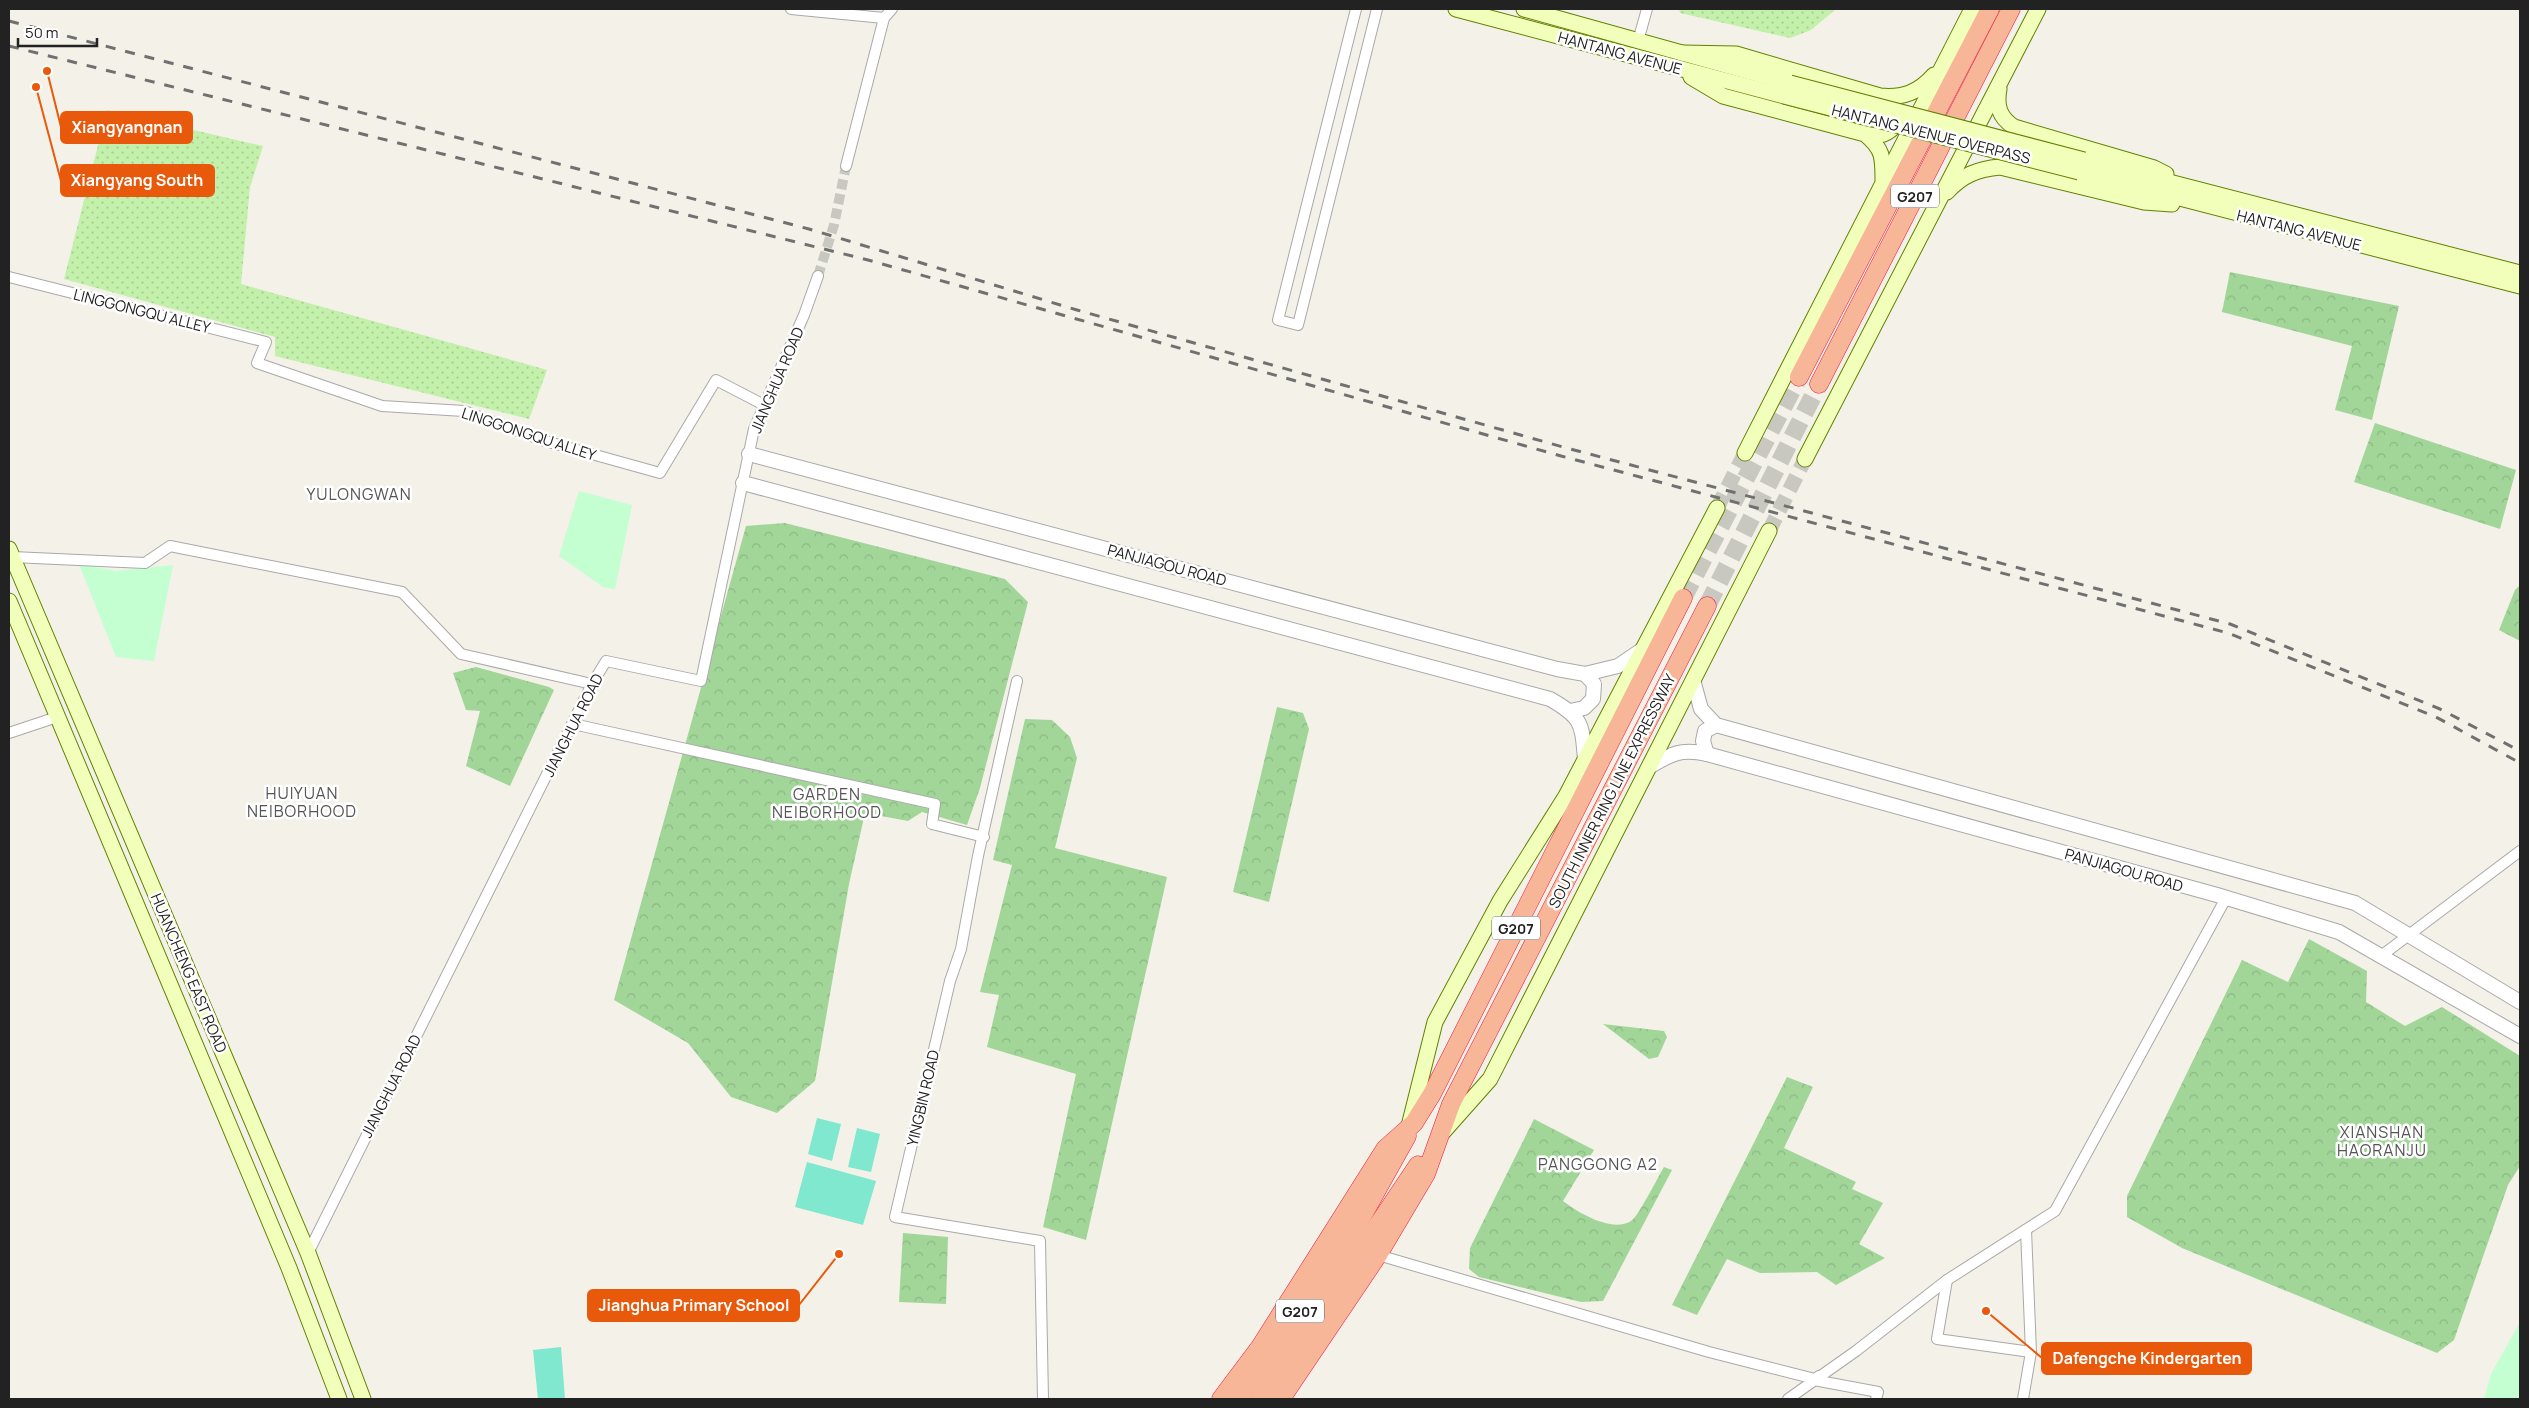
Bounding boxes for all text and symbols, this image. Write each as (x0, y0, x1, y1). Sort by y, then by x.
scale bar (18, 15, 96, 47)
text: 50 m (25, 22, 59, 43)
street label: HANTANG AVENUE (1556, 26, 1684, 80)
street label: HANTANG AVENUE OVERPASS (1829, 99, 2033, 169)
callout: Xiangyangnan (61, 112, 192, 143)
text: Xiangyangnan (72, 116, 183, 138)
callout: Xiangyang South (61, 165, 214, 196)
text: Xiangyang South (71, 169, 203, 191)
road number: G207 (1891, 185, 1939, 208)
street label: HANTANG AVENUE (2235, 204, 2363, 256)
street label: LINGGONGQU ALLEY (71, 284, 213, 338)
street label: JIANGHUA ROAD (745, 324, 809, 436)
street label: LINGGONGQU ALLEY (459, 402, 600, 466)
district label: YULONGWAN (306, 483, 412, 505)
street label: PANJIAGOU ROAD (1105, 539, 1229, 591)
street label: JIANGHUA ROAD (538, 670, 608, 780)
street label: SOUTH INNER RING LINE EXPRESSWAY (1544, 670, 1681, 912)
district label: HUIYUAN NEIBORHOOD (247, 782, 357, 822)
district label: GARDEN NEIBORHOOD (772, 783, 882, 823)
street label: PANJIAGOU ROAD (2062, 843, 2186, 897)
street label: HUANCHENG EAST ROAD (146, 890, 232, 1056)
road number: G207 (1492, 916, 1540, 940)
street label: JIANGHUA ROAD (356, 1031, 426, 1141)
street label: YINGBIN ROAD (902, 1048, 944, 1148)
district label: XIANSHAN HAORANJU (2337, 1121, 2427, 1161)
district label: PANGGONG A2 (1538, 1153, 1658, 1175)
callout: Jianghua Primary School (588, 1290, 799, 1321)
text: Jianghua Primary School (599, 1294, 789, 1316)
road number: G207 (1276, 1300, 1324, 1322)
callout: Dafengche Kindergarten (2042, 1343, 2251, 1374)
text: Dafengche Kindergarten (2052, 1347, 2242, 1369)

